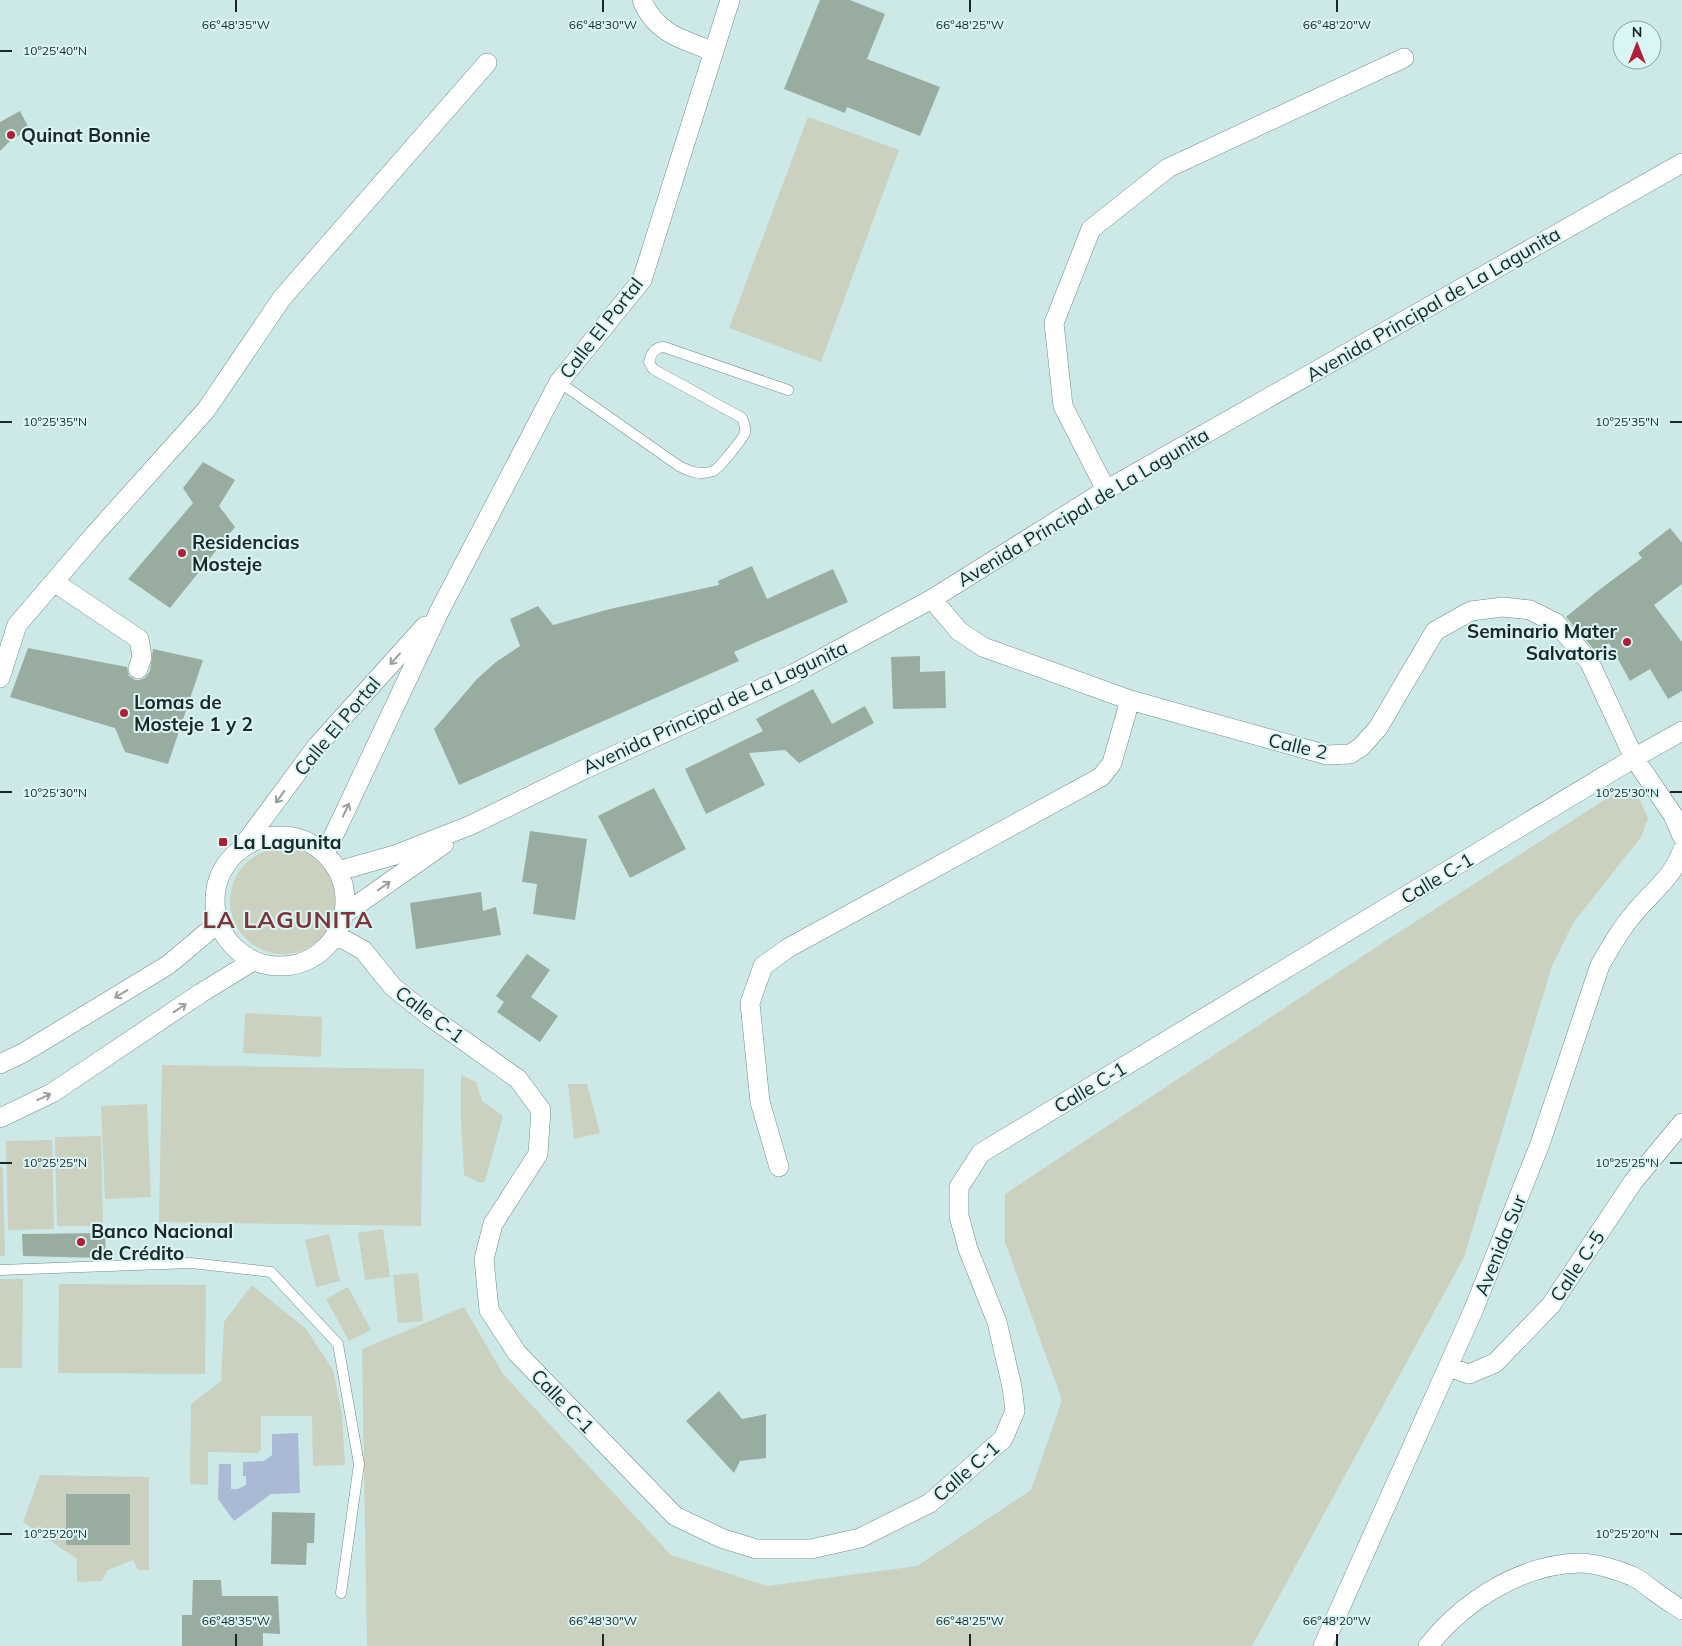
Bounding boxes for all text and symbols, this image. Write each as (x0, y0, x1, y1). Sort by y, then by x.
text: 66°48'35"W (202, 17, 270, 32)
text: 66°48'30"W (569, 17, 637, 32)
text: 66°48'25"W (936, 17, 1004, 32)
text: 66°48'20"W (1303, 17, 1371, 32)
north arrow (1612, 20, 1662, 70)
text: N (1632, 23, 1642, 41)
text: 10°25'40"N (23, 43, 87, 58)
place label: Quinat Bonnie (21, 123, 151, 147)
marker: Quinat Bonnie (5, 129, 17, 141)
street label: Avenida Principal de La Lagunita (1302, 221, 1564, 387)
street label: Calle El Portal (554, 273, 648, 383)
text: 10°25'35"N (23, 414, 87, 429)
text: 10°25'35"N (1595, 414, 1659, 429)
street label: Avenida Principal de La Lagunita (953, 422, 1213, 592)
place label: Residencias Mosteje (192, 530, 299, 576)
marker: Residencias Mosteje (176, 547, 188, 559)
place label: Seminario Mater Salvatoris (1467, 619, 1618, 665)
street label: Avenida Principal de La Lagunita (579, 635, 851, 779)
marker: Seminario Mater Salvatoris (1621, 636, 1633, 648)
one-way arrow (389, 653, 401, 666)
street label: Calle El Portal (289, 672, 385, 780)
place label: Lomas de Mosteje 1 y 2 (134, 690, 253, 736)
marker: Lomas de Mosteje 1 y 2 (118, 707, 130, 719)
street label: Calle 2 (1266, 728, 1330, 764)
text: 10°25'30"N (23, 785, 87, 800)
text: 10°25'30"N (1595, 785, 1659, 800)
one-way arrow (275, 790, 285, 804)
one-way arrow (341, 803, 351, 818)
place label: La Lagunita (233, 830, 342, 854)
marker: La Lagunita (217, 836, 229, 848)
street label: Calle C-1 (1396, 847, 1478, 909)
one-way arrow (377, 881, 391, 891)
district label: LA LAGUNITA (203, 904, 373, 934)
street label: Calle C-1 (391, 980, 469, 1048)
one-way arrow (115, 989, 129, 999)
one-way arrow (172, 1002, 186, 1012)
street label: Calle C-1 (1049, 1056, 1131, 1118)
one-way arrow (36, 1092, 51, 1102)
text: 10°25'25"N (23, 1155, 87, 1170)
text: 10°25'25"N (1595, 1155, 1659, 1170)
street label: Avenida Sur (1469, 1191, 1531, 1299)
place label: Banco Nacional de Crédito (91, 1219, 233, 1265)
street label: Calle C-5 (1545, 1226, 1609, 1306)
marker: Banco Nacional de Crédito (75, 1236, 87, 1248)
street label: Calle C-1 (526, 1364, 600, 1438)
street label: Calle C-1 (928, 1436, 1004, 1506)
text: 10°25'20"N (23, 1526, 87, 1541)
text: 10°25'20"N (1595, 1526, 1659, 1541)
text: 66°48'35"W (202, 1613, 270, 1628)
text: 66°48'30"W (569, 1613, 637, 1628)
text: 66°48'25"W (936, 1613, 1004, 1628)
text: 66°48'20"W (1303, 1613, 1371, 1628)

